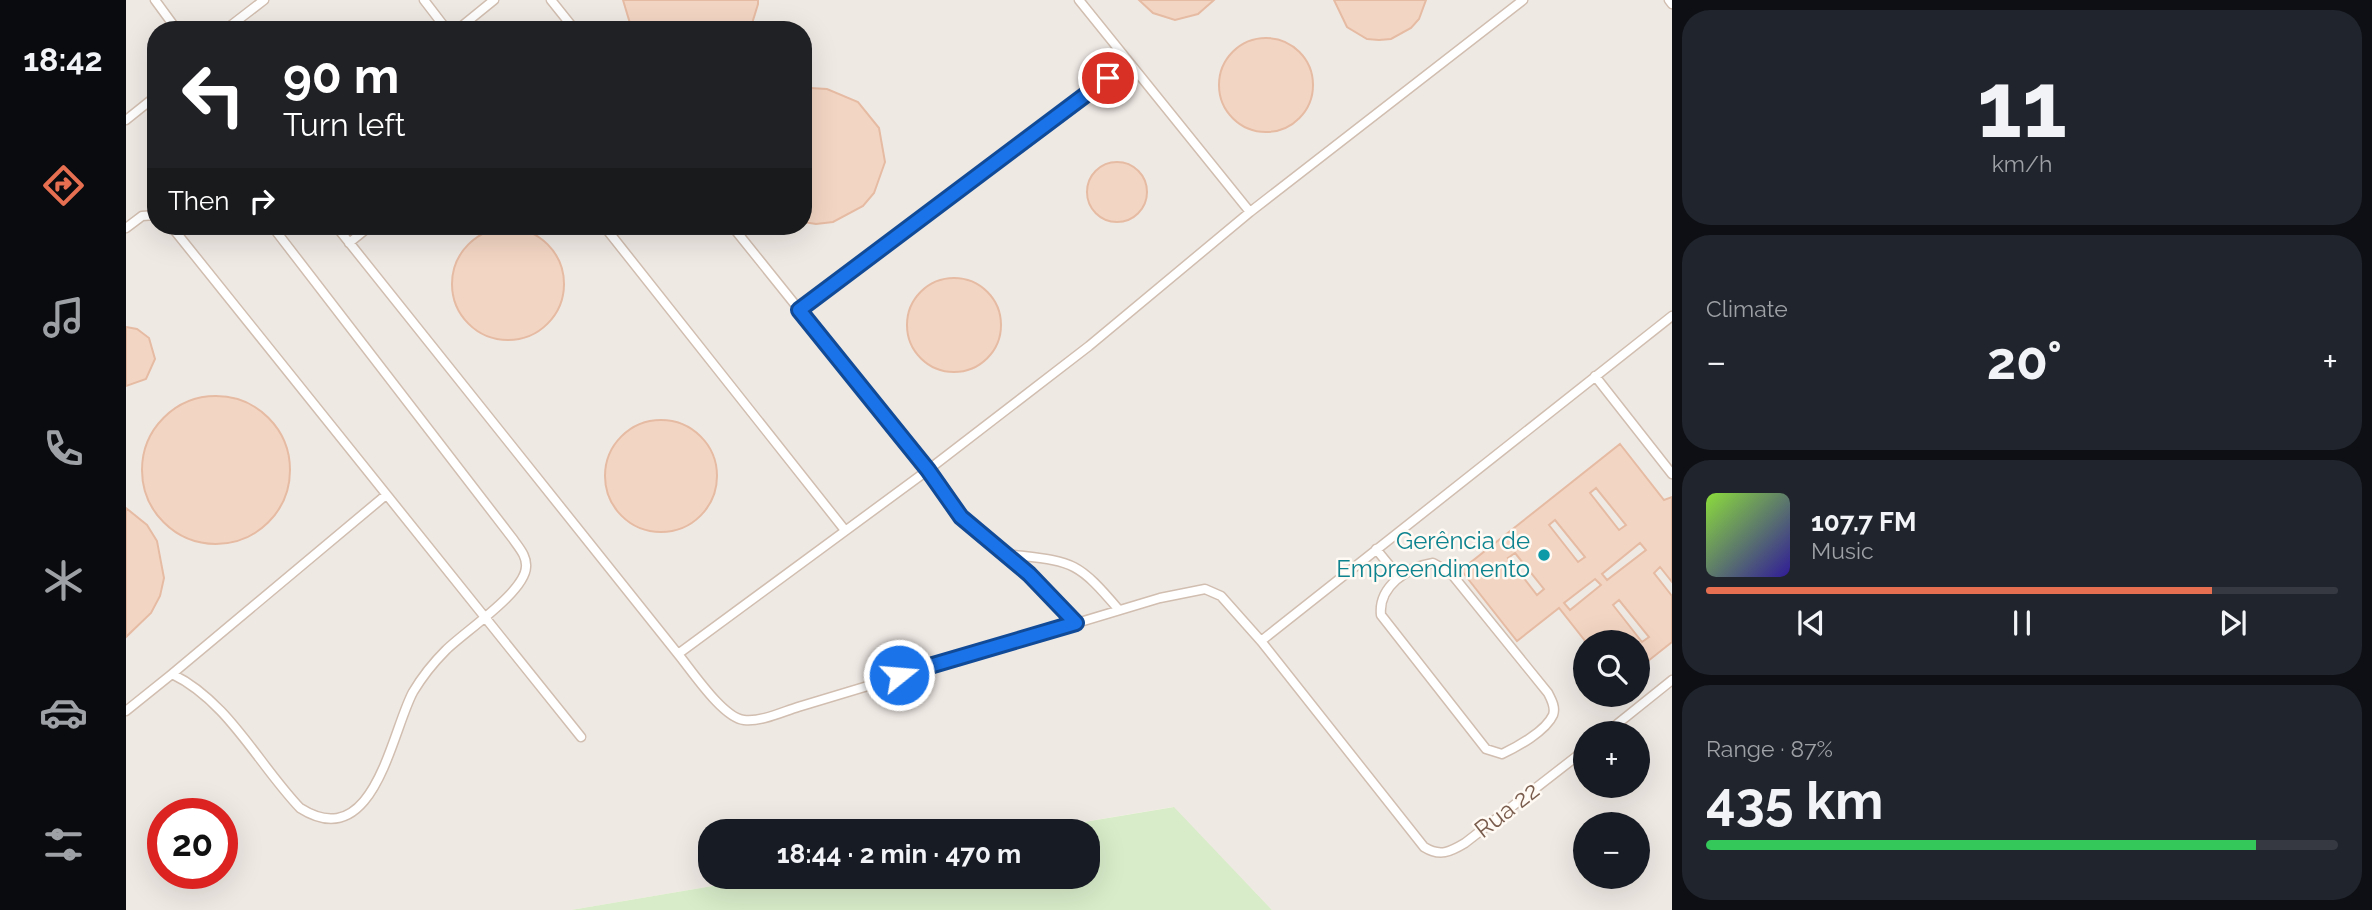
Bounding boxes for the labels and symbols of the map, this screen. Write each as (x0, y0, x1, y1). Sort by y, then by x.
pin (1078, 48, 1138, 108)
place label: Gerência de Empreendimento (1336, 526, 1530, 583)
marker: Gerência de Empreendimento (1536, 547, 1552, 563)
position arrow (862, 638, 936, 712)
street label: Rua 22 (1469, 775, 1545, 844)
speed limit sign: 20 (147, 798, 238, 889)

